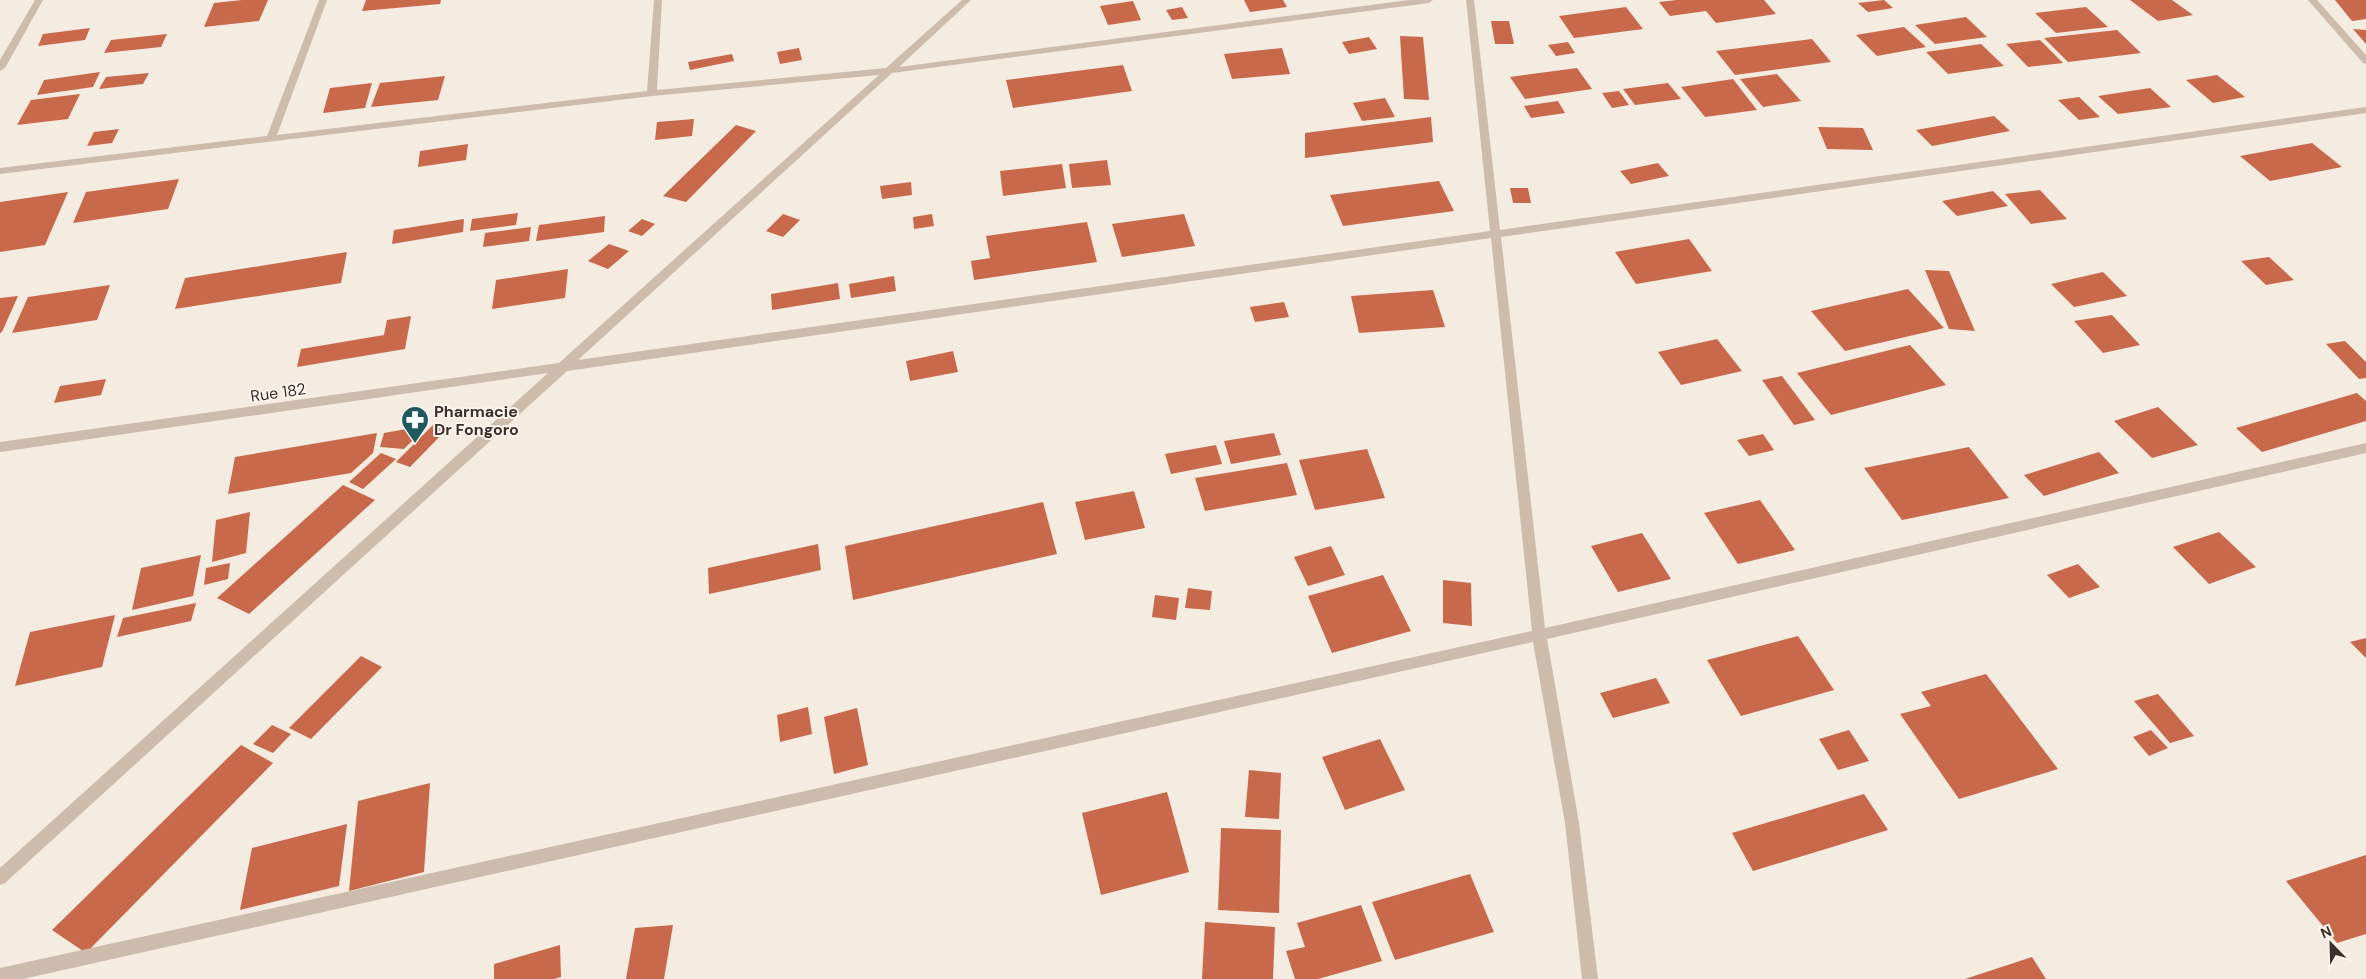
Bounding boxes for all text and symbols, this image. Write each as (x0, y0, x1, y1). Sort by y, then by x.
street label: Rue 182 (249, 378, 307, 407)
place label: Pharmacie Dr Fongoro (434, 401, 519, 440)
pharmacy icon: Pharmacie Dr Fongoro (400, 405, 430, 444)
north arrow (2306, 919, 2356, 969)
text: N (2318, 922, 2334, 942)

